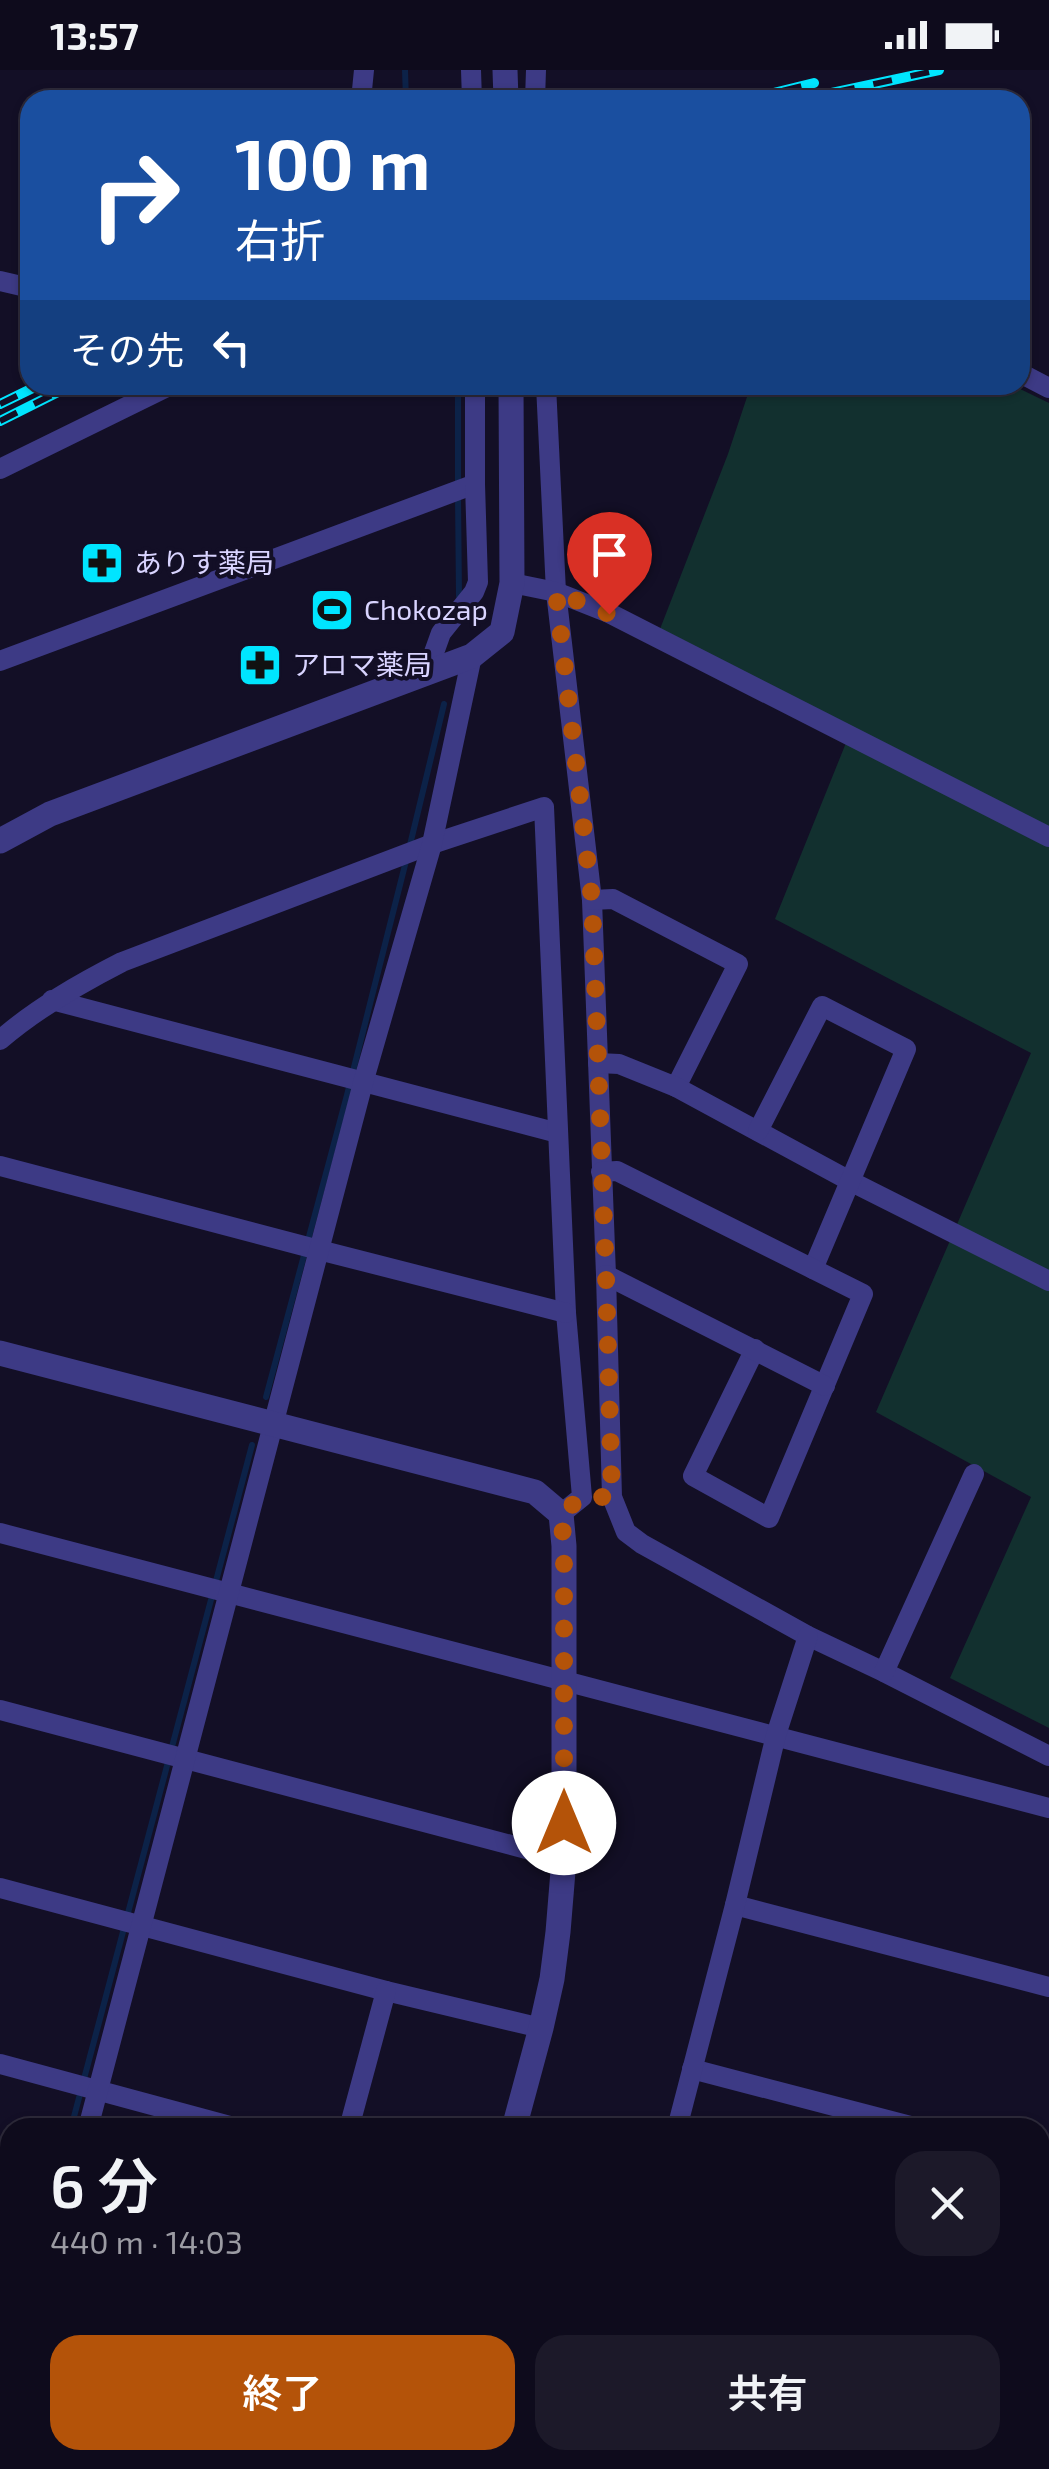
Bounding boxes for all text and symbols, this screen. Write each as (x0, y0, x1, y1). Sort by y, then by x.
text: 13:57 (50, 12, 139, 58)
text: 100 m (235, 120, 430, 204)
icon: right (70, 130, 200, 260)
text: 右折 (235, 212, 325, 266)
icon: left (204, 320, 259, 375)
text: その先 (70, 326, 184, 372)
pin (567, 512, 652, 615)
icon: arrive (582, 527, 637, 582)
pharmacy icon: ありす薬局 (79, 540, 125, 586)
place label: ありす薬局 (134, 545, 274, 579)
sports icon: Chokozap (309, 587, 355, 633)
place label: Chokozap (364, 592, 488, 626)
pharmacy icon: アロマ薬局 (237, 642, 283, 688)
place label: アロマ薬局 (292, 647, 432, 681)
position arrow (512, 1771, 616, 1875)
text: 6 分 (50, 2148, 158, 2220)
button: close (895, 2151, 1000, 2256)
text: 440 m · 14:03 (50, 2222, 243, 2260)
button: 終了 (50, 2335, 515, 2450)
button: 共有 (535, 2335, 1000, 2450)

